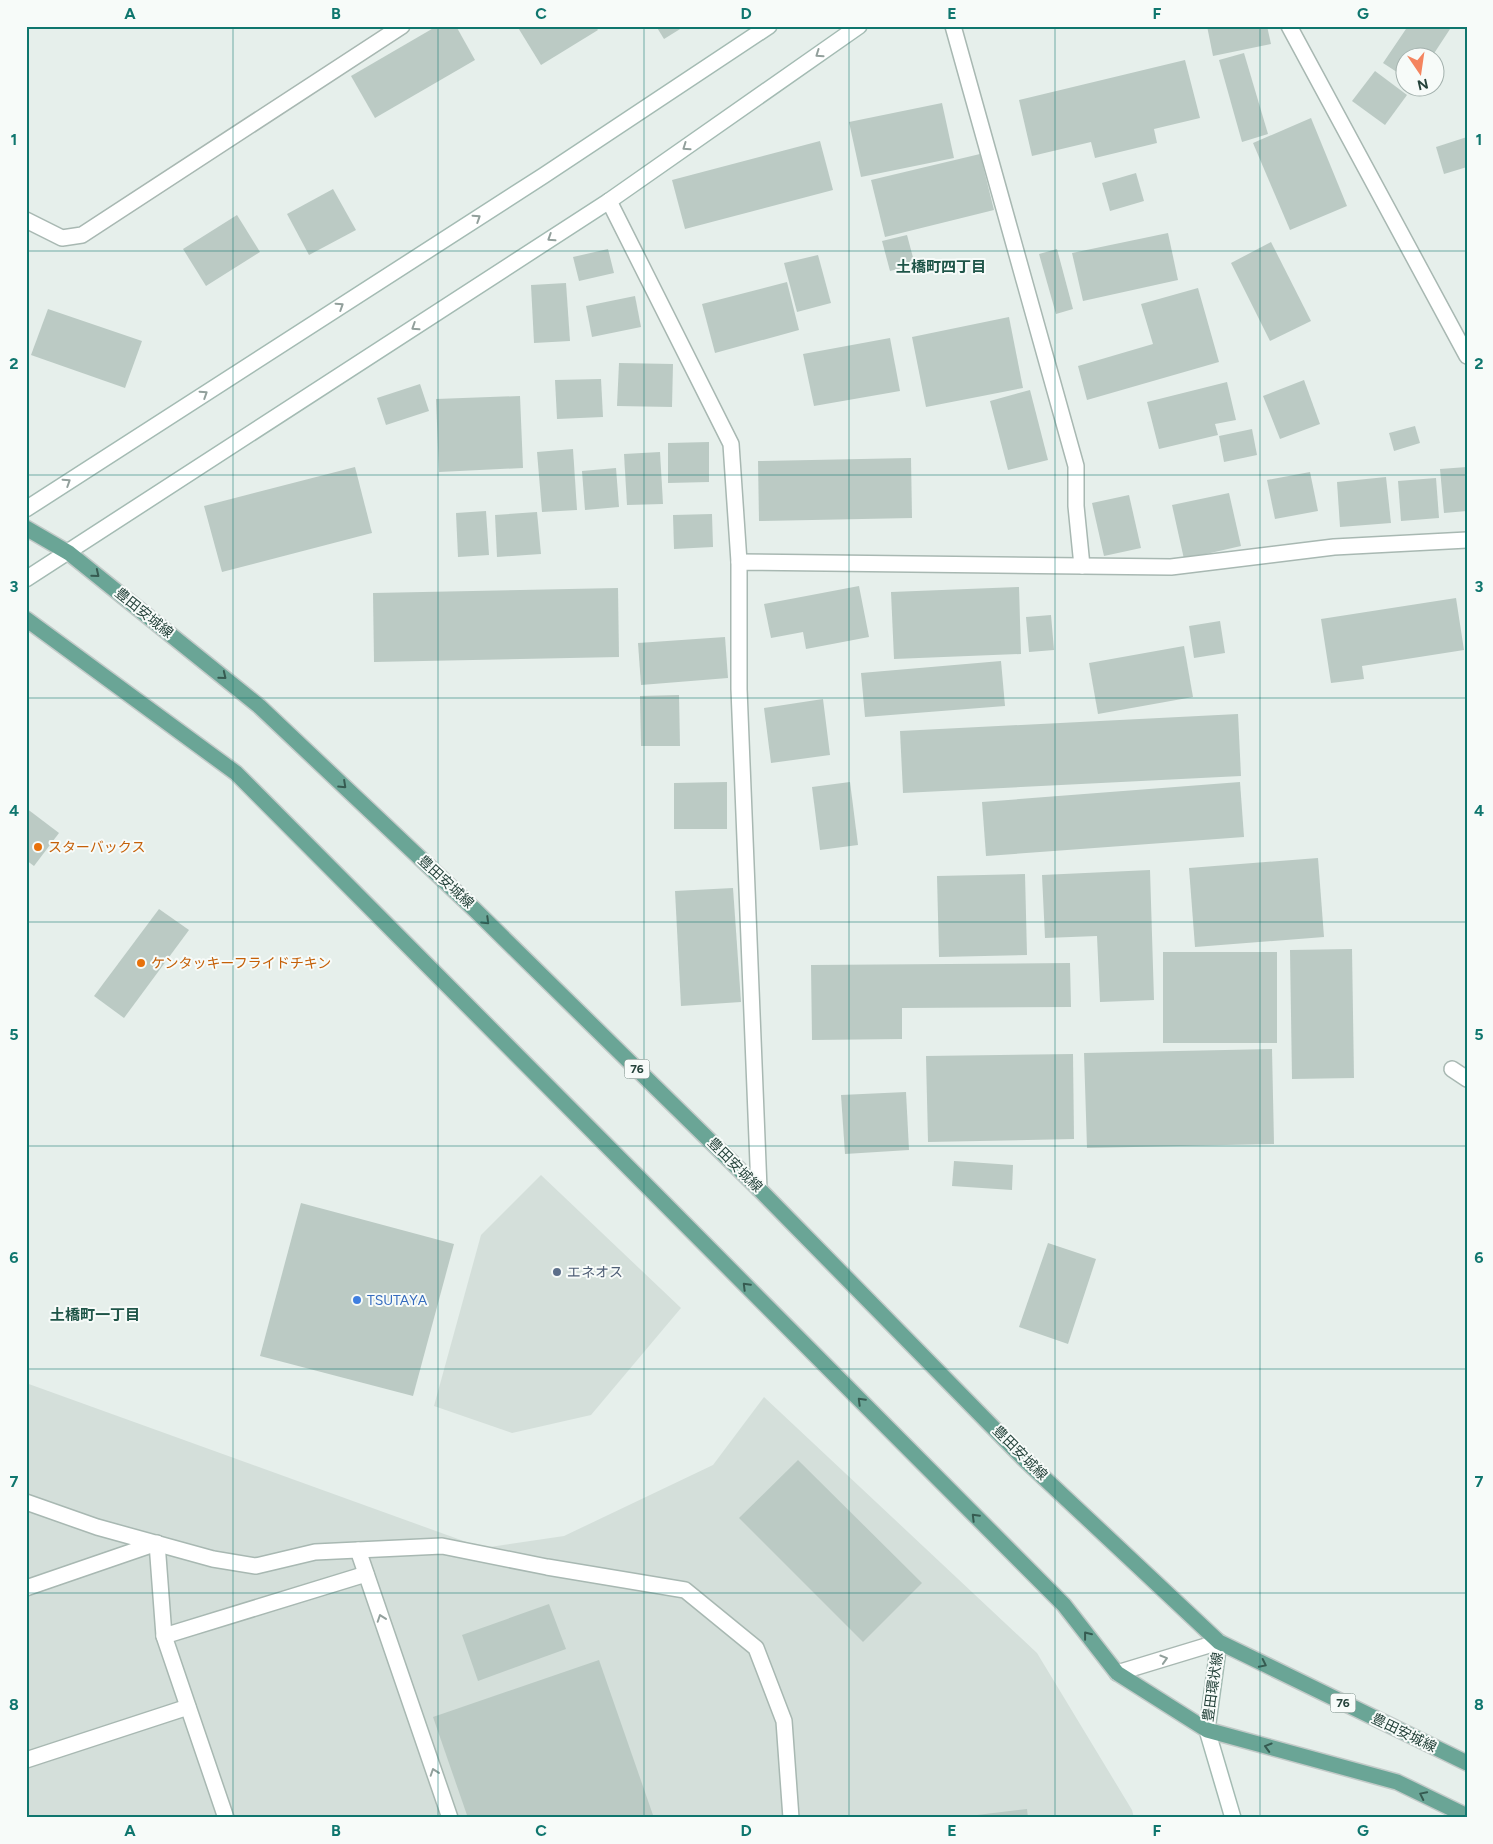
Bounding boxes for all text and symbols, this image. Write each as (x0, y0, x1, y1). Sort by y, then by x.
text: A (124, 4, 136, 23)
text: B (331, 4, 341, 23)
text: C (535, 4, 547, 23)
text: D (740, 4, 752, 23)
text: E (947, 4, 957, 23)
text: F (1153, 4, 1162, 23)
text: G (1357, 4, 1369, 23)
one-way arrow (815, 48, 825, 57)
north arrow (1396, 48, 1446, 98)
text: N (1416, 75, 1430, 94)
text: 1 (11, 130, 17, 149)
text: 1 (1476, 130, 1482, 149)
one-way arrow (682, 141, 692, 150)
one-way arrow (472, 215, 481, 225)
one-way arrow (548, 232, 557, 242)
district label: 土橋町四丁目 (896, 258, 986, 276)
one-way arrow (335, 303, 344, 312)
one-way arrow (411, 321, 421, 330)
text: 2 (9, 354, 19, 373)
text: 2 (1474, 354, 1484, 373)
one-way arrow (198, 391, 207, 400)
one-way arrow (61, 479, 71, 488)
one-way arrow (90, 569, 99, 577)
text: 3 (10, 577, 19, 596)
text: 3 (1475, 577, 1484, 596)
street label: 豊田安城線 (111, 584, 177, 642)
one-way arrow (217, 671, 226, 680)
one-way arrow (337, 779, 346, 788)
text: 4 (9, 801, 19, 820)
text: 4 (1474, 801, 1484, 820)
place label: スターバックス (48, 839, 145, 856)
marker: スターバックス (32, 841, 44, 853)
street label: 豊田安城線 (415, 852, 477, 912)
one-way arrow (480, 915, 489, 924)
place label: ケンタッキーフライドチキン (151, 955, 331, 972)
marker: ケンタッキーフライドチキン (135, 957, 147, 969)
text: 5 (9, 1025, 19, 1044)
text: 5 (1474, 1025, 1484, 1044)
road number: 76 (624, 1060, 650, 1078)
street label: 豊田安城線 (704, 1134, 766, 1196)
text: 6 (9, 1248, 19, 1267)
text: 6 (1474, 1248, 1484, 1267)
place label: エネオス (567, 1264, 623, 1281)
marker: エネオス (551, 1266, 563, 1278)
one-way arrow (743, 1283, 752, 1292)
place label: TSUTAYA (367, 1292, 428, 1309)
marker: TSUTAYA (351, 1294, 363, 1306)
district label: 土橋町一丁目 (50, 1306, 140, 1324)
one-way arrow (858, 1398, 867, 1407)
street label: 豊田安城線 (989, 1422, 1051, 1484)
text: 7 (10, 1472, 19, 1491)
text: 7 (1475, 1472, 1484, 1491)
one-way arrow (972, 1513, 981, 1522)
one-way arrow (377, 1614, 387, 1623)
one-way arrow (1083, 1631, 1092, 1640)
street label: 豊田環状線 (1200, 1651, 1226, 1723)
one-way arrow (1159, 1654, 1168, 1664)
one-way arrow (1258, 1657, 1267, 1668)
road number: 76 (1330, 1694, 1356, 1712)
text: 8 (9, 1695, 19, 1714)
text: 8 (1474, 1695, 1484, 1714)
street label: 豊田安城線 (1369, 1710, 1439, 1756)
one-way arrow (1265, 1742, 1273, 1752)
one-way arrow (430, 1768, 440, 1776)
one-way arrow (1419, 1791, 1428, 1801)
text: A (124, 1821, 136, 1840)
text: B (331, 1821, 341, 1840)
text: C (535, 1821, 547, 1840)
text: D (740, 1821, 752, 1840)
text: E (947, 1821, 957, 1840)
text: F (1153, 1821, 1162, 1840)
text: G (1357, 1821, 1369, 1840)

